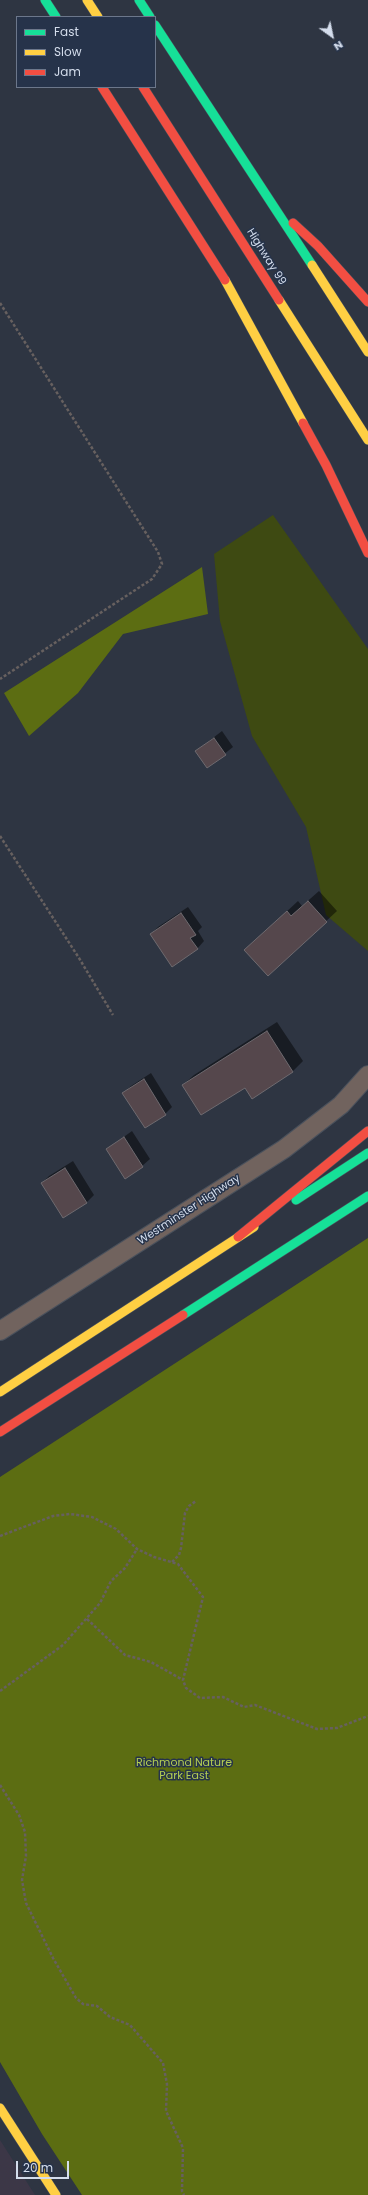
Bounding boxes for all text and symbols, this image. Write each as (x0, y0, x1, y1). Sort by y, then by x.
legend (16, 16, 156, 88)
north arrow (312, 16, 352, 56)
text: Fast (54, 23, 79, 40)
text: N (331, 37, 346, 55)
text: Slow (54, 43, 82, 60)
text: Jam (54, 63, 81, 80)
street label: Highway 99 (243, 226, 289, 288)
street label: Westminster Highway (135, 1172, 243, 1248)
park label: Richmond Nature Park East (136, 1756, 232, 1782)
scale bar (18, 2153, 71, 2179)
text: 20 m (23, 2159, 53, 2176)

